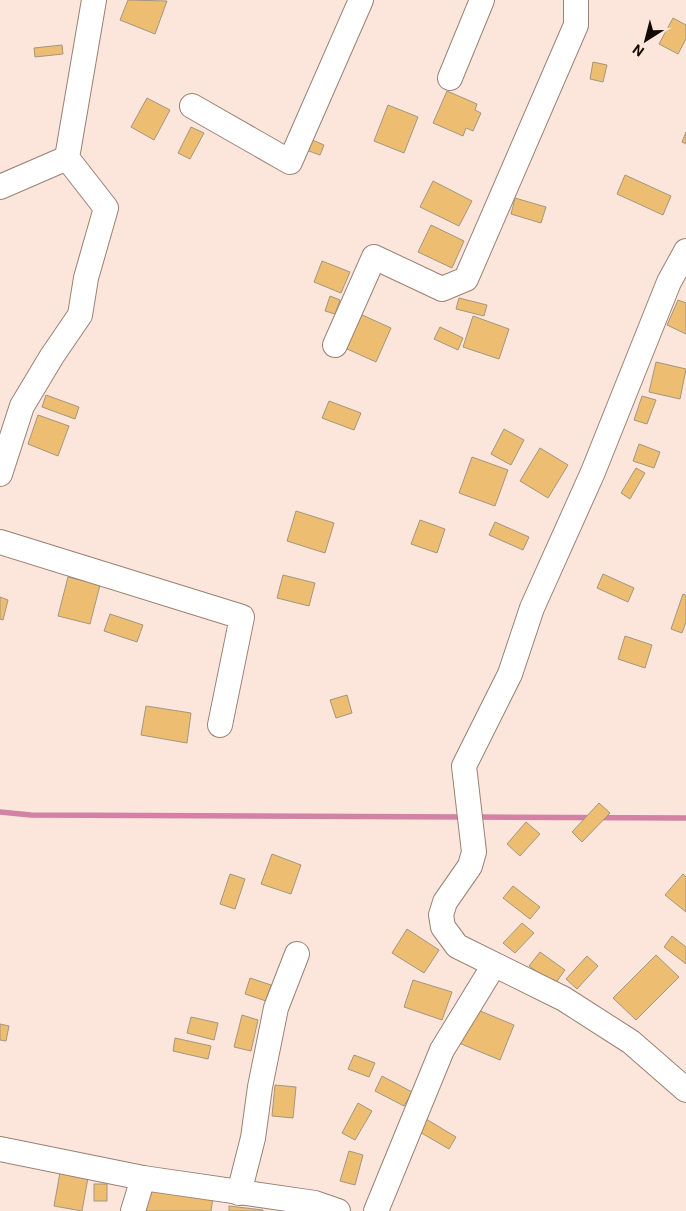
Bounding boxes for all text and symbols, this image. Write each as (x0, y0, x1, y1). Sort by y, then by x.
north arrow (621, 15, 671, 65)
text: N (630, 41, 647, 60)

